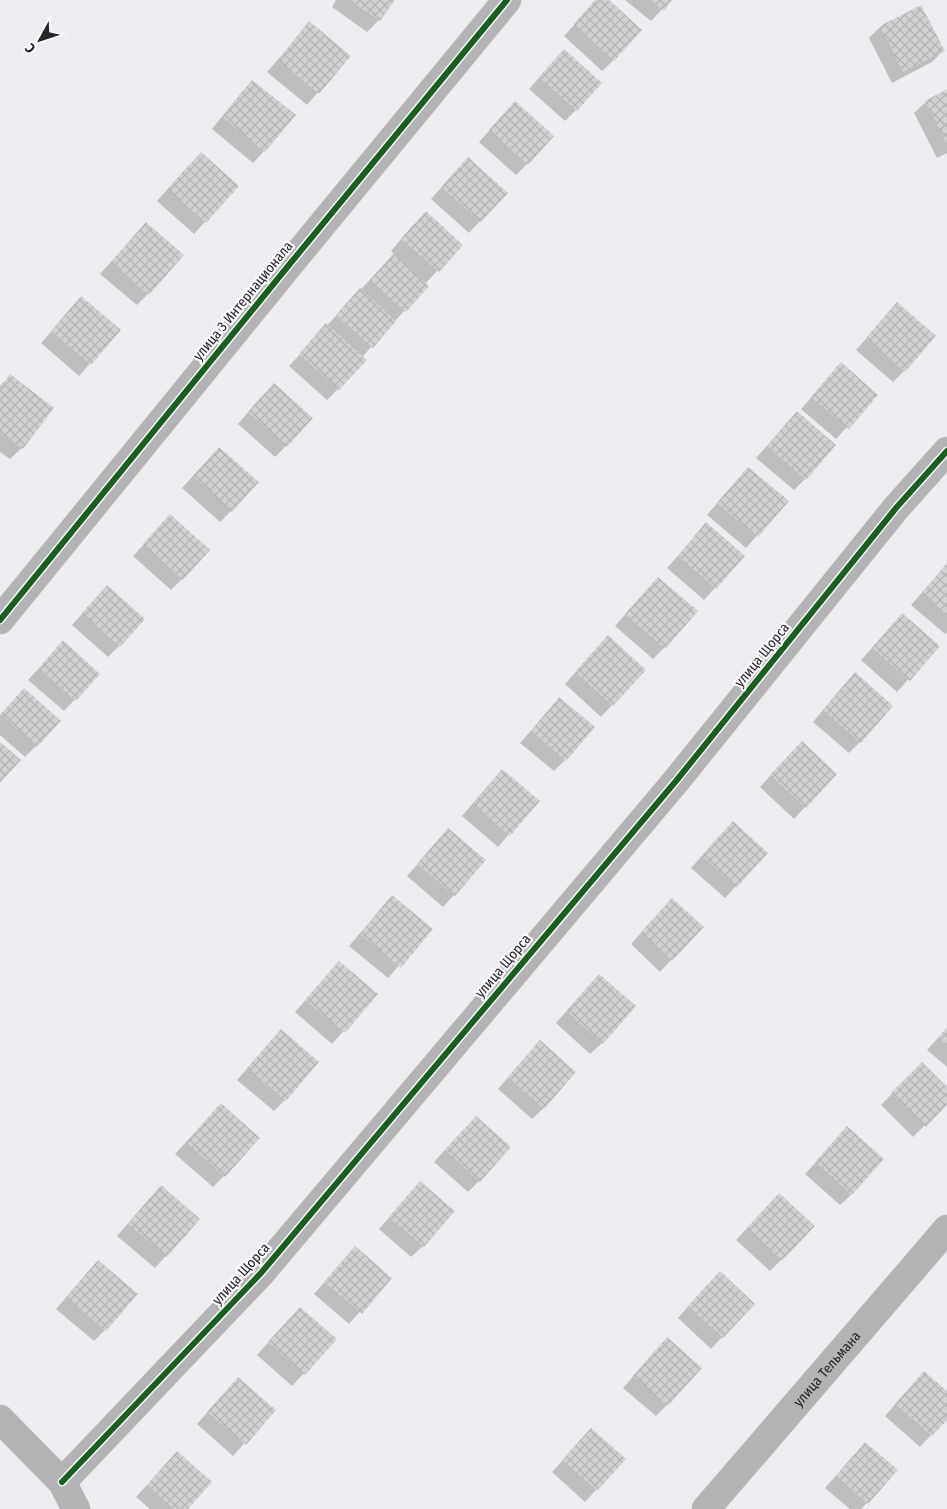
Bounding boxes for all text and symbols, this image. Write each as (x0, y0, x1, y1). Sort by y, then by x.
north arrow (15, 15, 65, 65)
text: С (21, 39, 39, 56)
street label: улица 3 Интернационала (190, 238, 296, 364)
street label: улица Щорса (731, 619, 793, 690)
street label: улица Щорса (472, 931, 535, 1001)
street label: улица Щорса (209, 1239, 273, 1308)
street label: улица Тельмана (789, 1327, 864, 1410)

